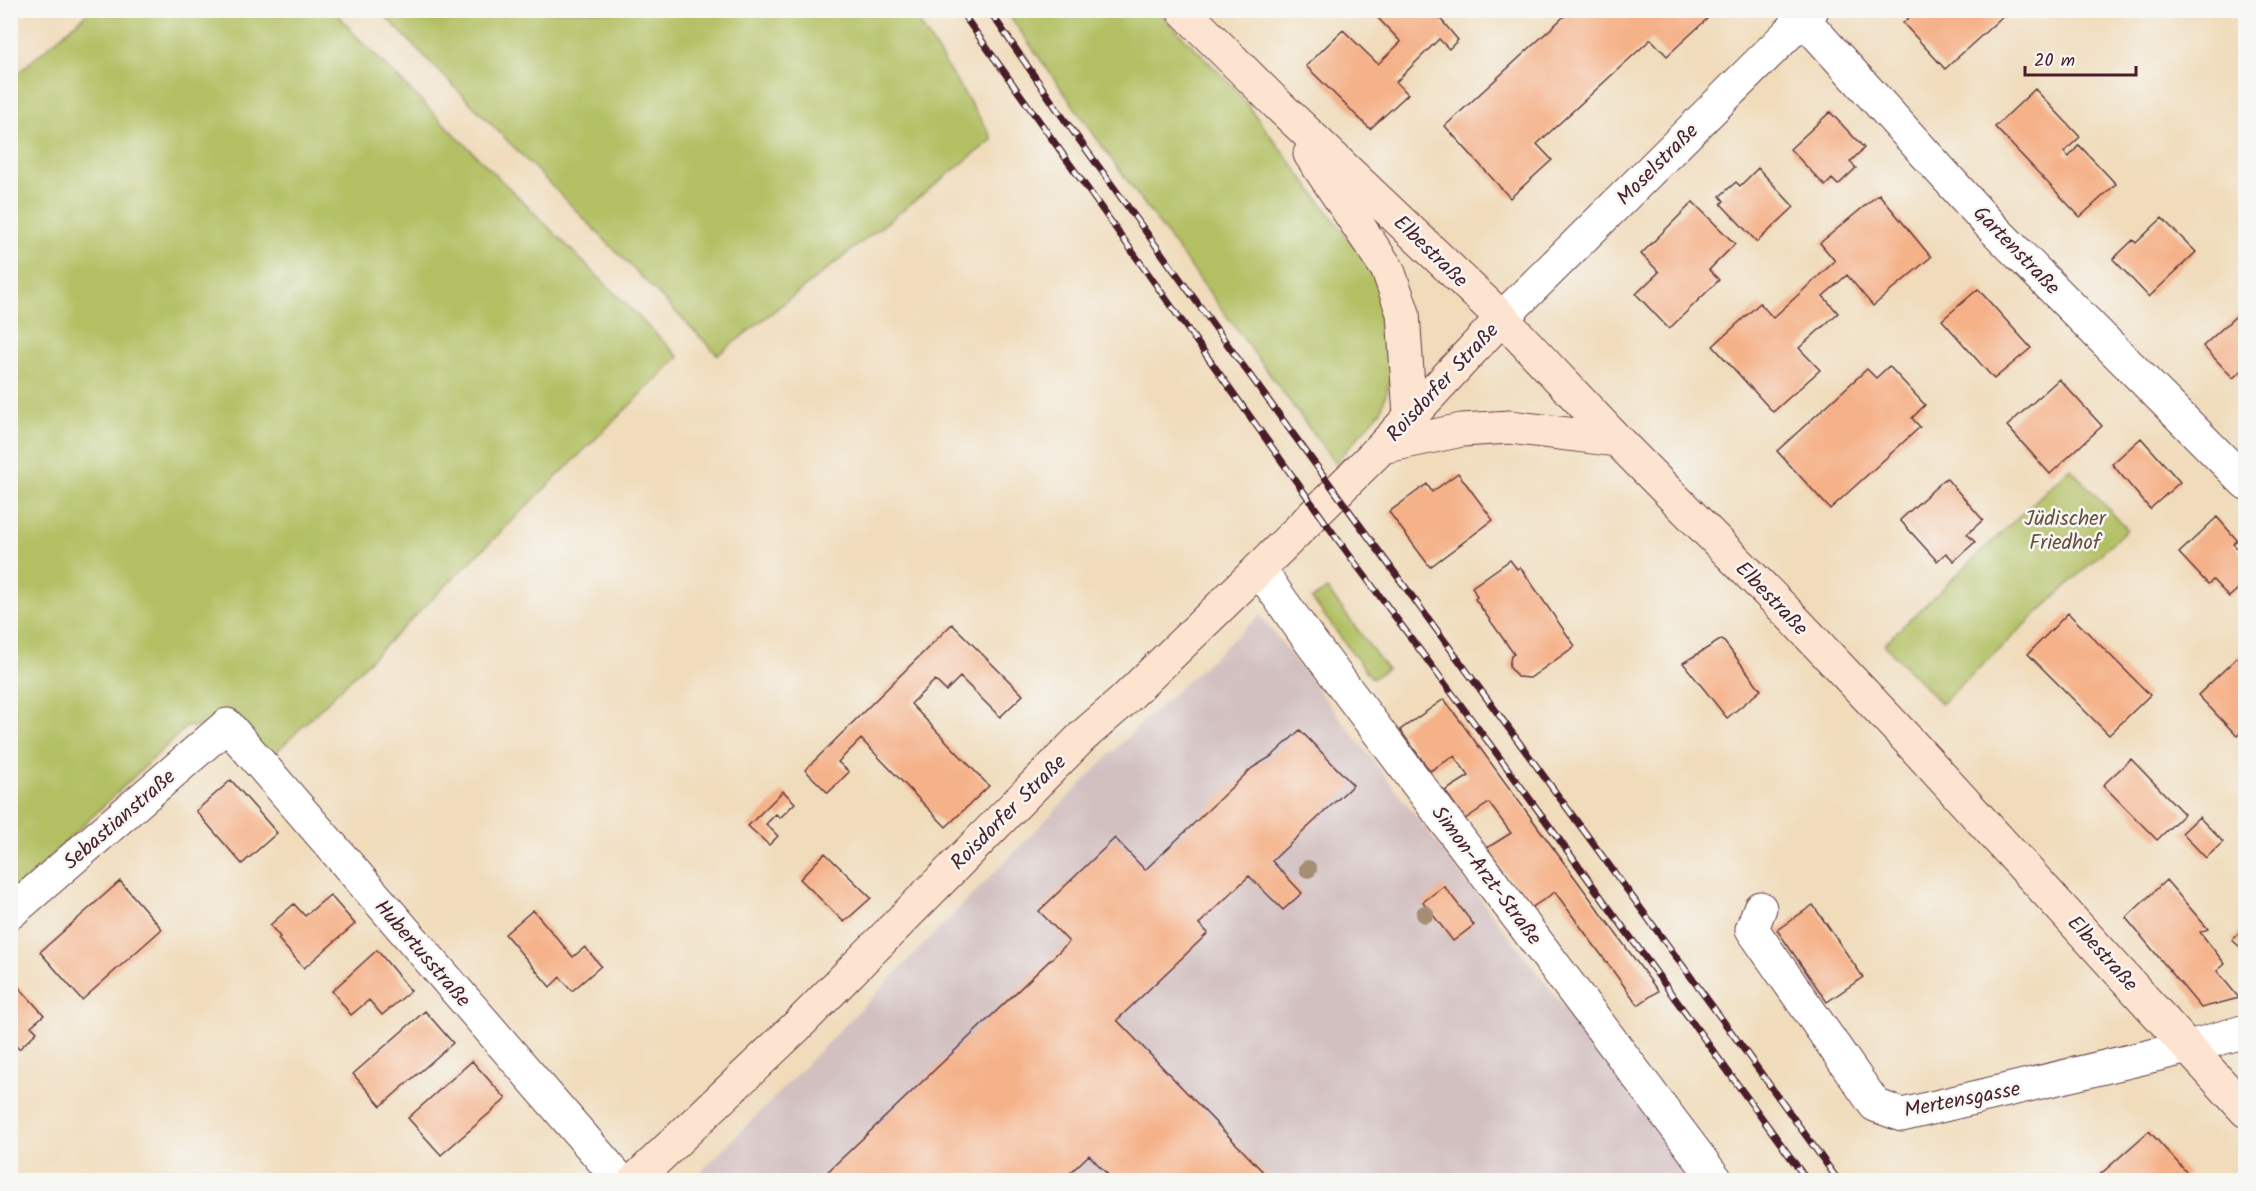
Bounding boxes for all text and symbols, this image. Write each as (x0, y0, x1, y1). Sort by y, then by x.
scale bar (2025, 39, 2136, 77)
text: 20 m (2034, 47, 2075, 76)
street label: Moselstraße (1609, 116, 1707, 214)
street label: Gartenstraße (1964, 199, 2068, 304)
street label: Elbestraße (1385, 208, 1475, 297)
street label: Roisdorfer Straße (1379, 315, 1508, 450)
park label: Jüdischer Friedhof (2024, 503, 2107, 560)
street label: Elbestraße (1727, 554, 1816, 645)
street label: Roisdorfer Straße (943, 747, 1075, 879)
street label: Sebastianstraße (56, 761, 184, 879)
street label: Simon-Arzt-Straße (1422, 799, 1550, 953)
street label: Hubertusstraße (365, 892, 479, 1016)
street label: Elbestraße (2058, 908, 2146, 1000)
street label: Mertensgasse (1901, 1073, 2024, 1128)

